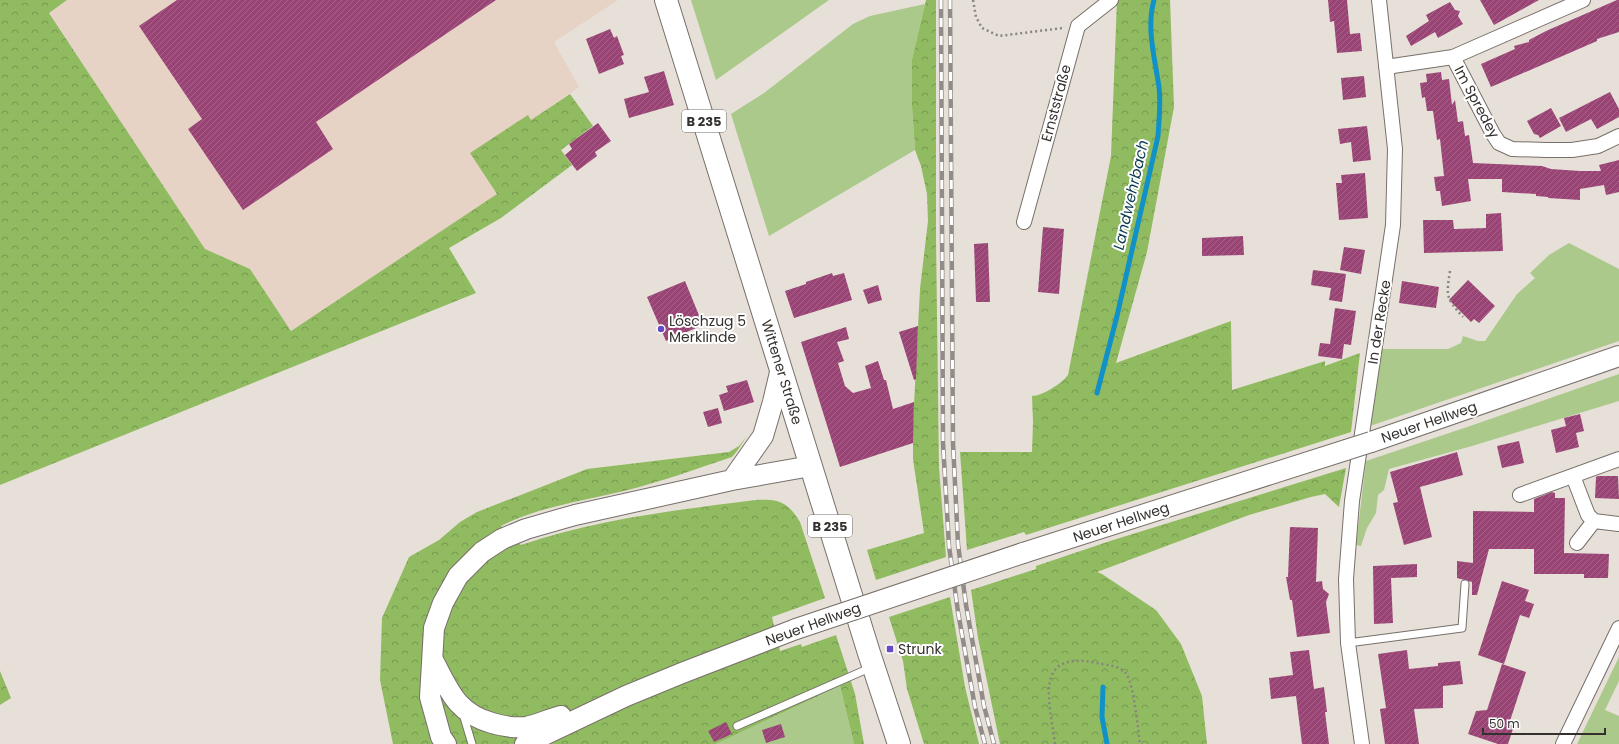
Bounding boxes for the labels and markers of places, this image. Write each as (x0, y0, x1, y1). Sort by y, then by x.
place label: Löschzug 5 Merklinde (669, 311, 746, 347)
marker: Löschzug 5 Merklinde (656, 324, 666, 334)
place label: Strunk (898, 639, 942, 659)
marker: Strunk (885, 644, 895, 654)

